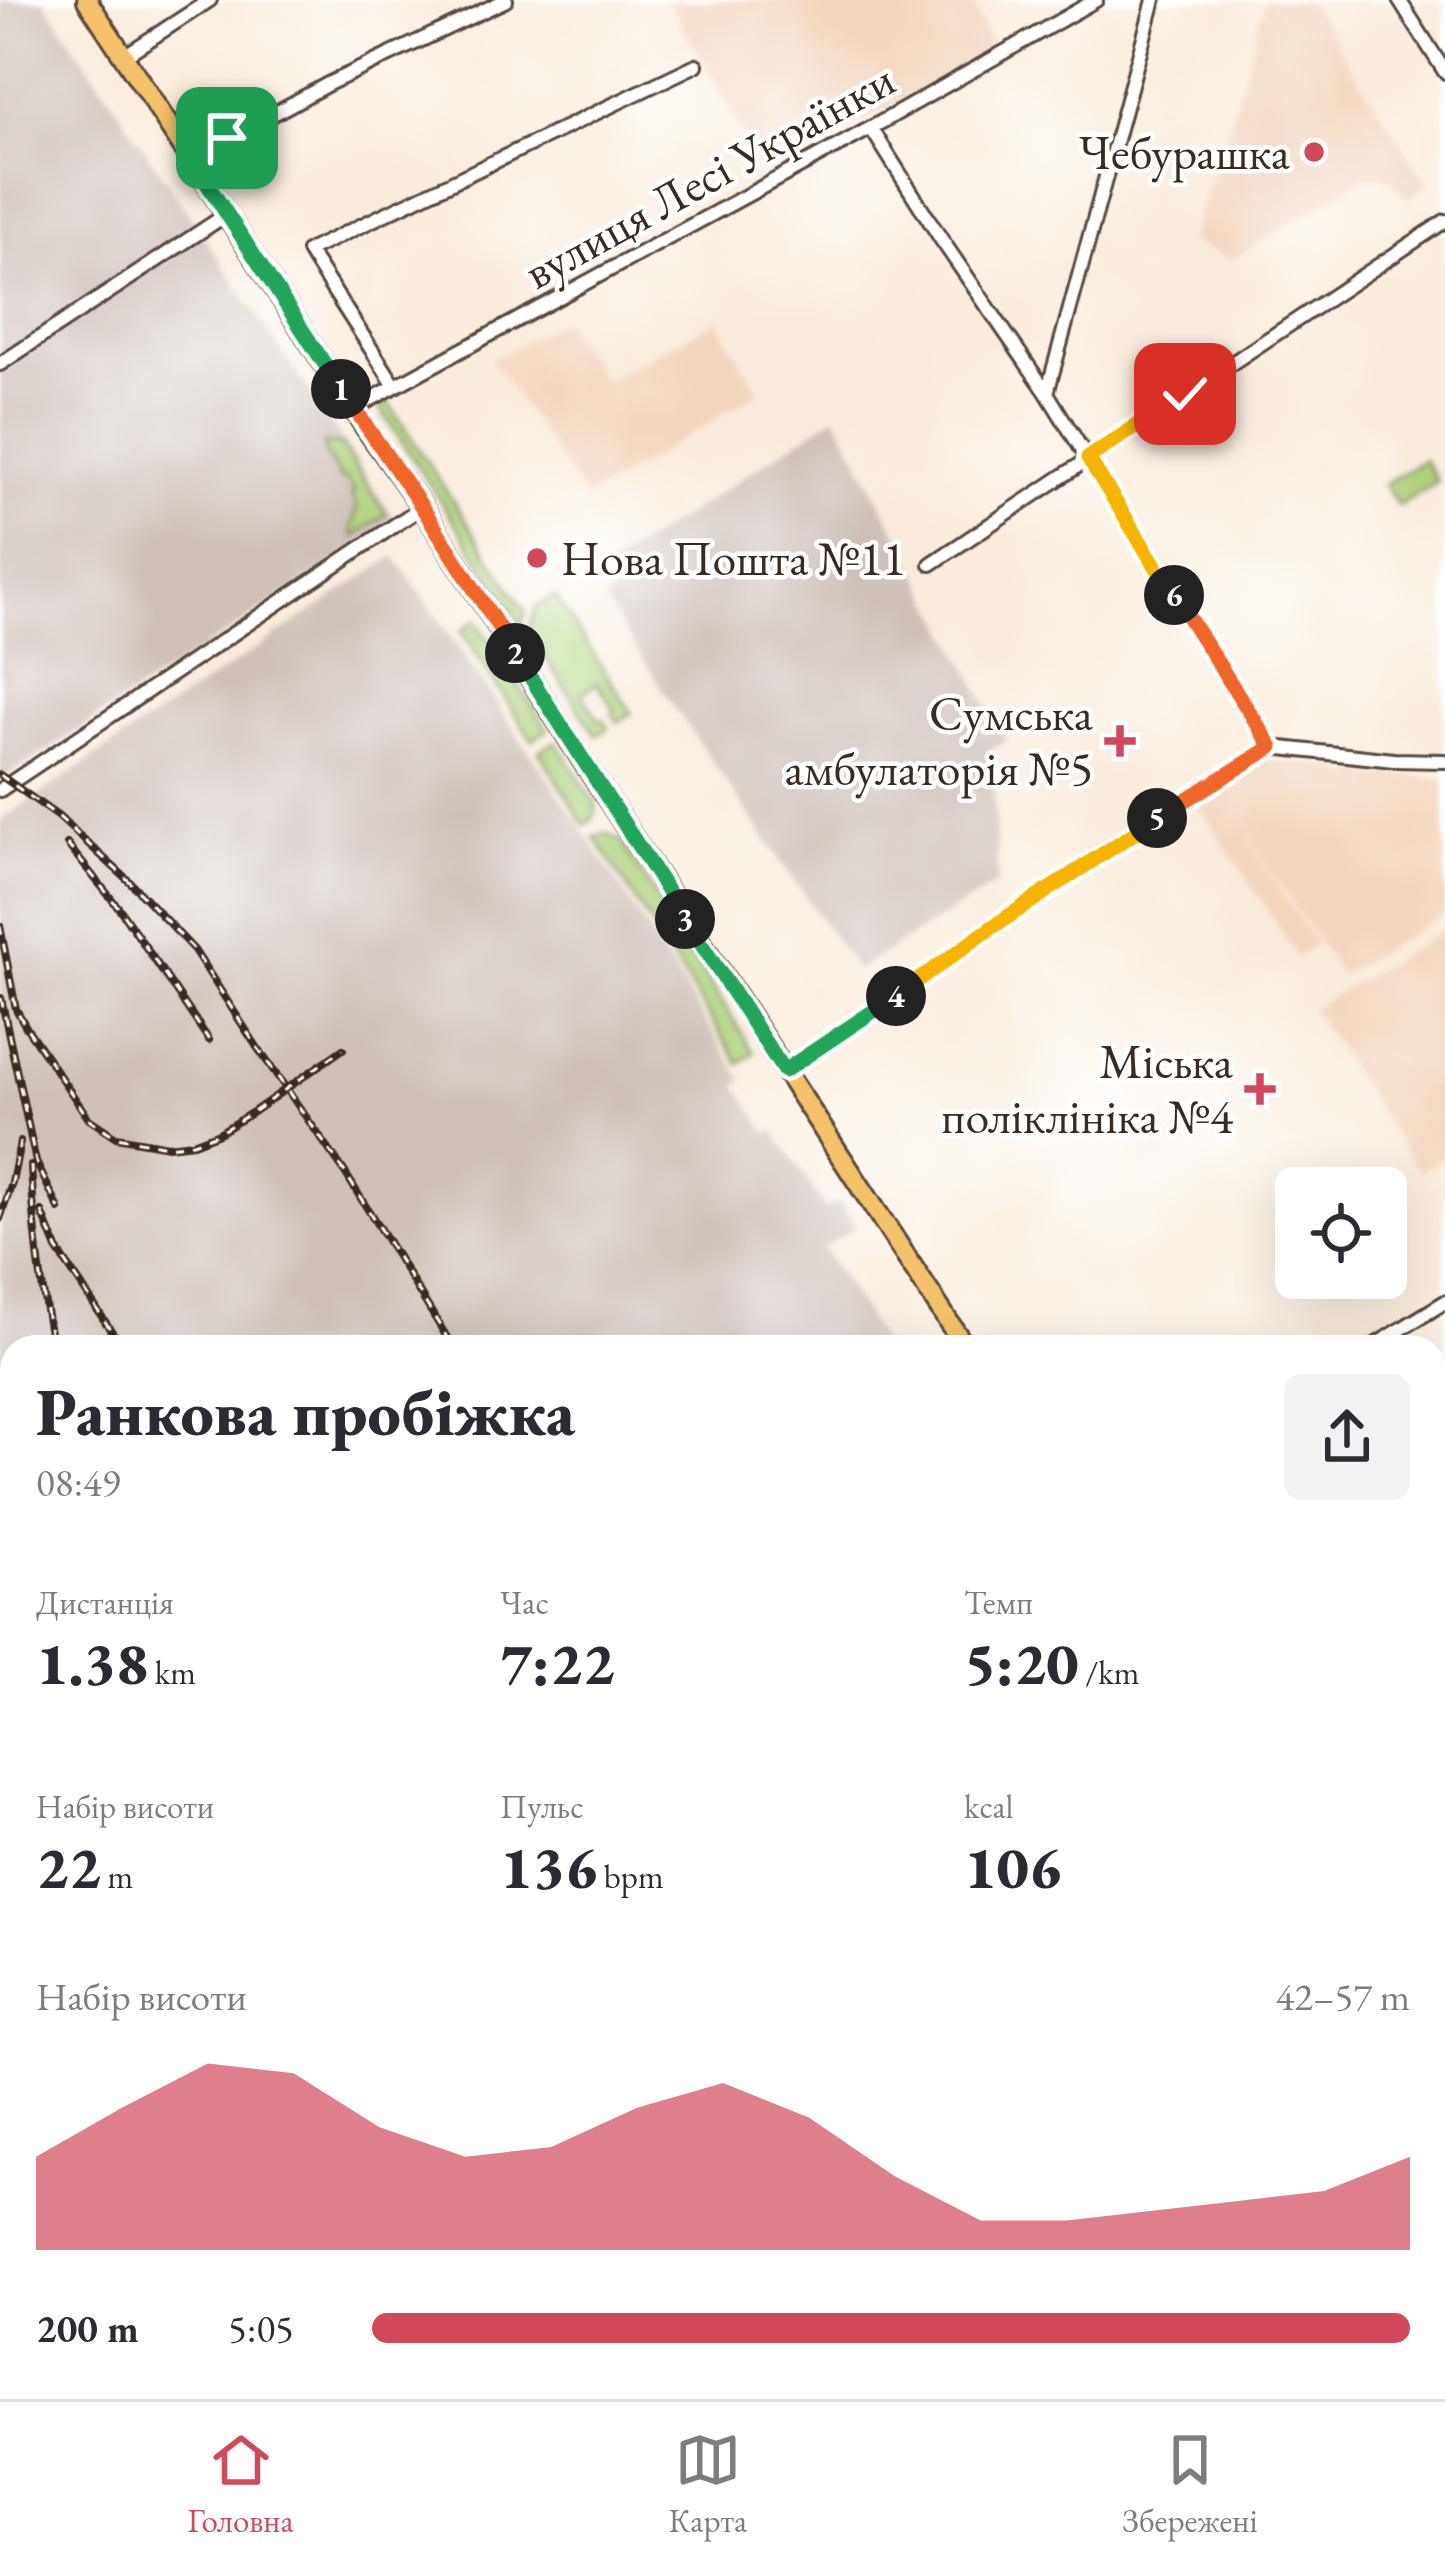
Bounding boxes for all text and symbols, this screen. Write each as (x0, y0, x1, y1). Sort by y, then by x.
street label: вулиця Лесі Українки (513, 47, 905, 303)
pin (176, 87, 278, 189)
icon: arrive (194, 105, 260, 171)
place label: Чебурашка (1079, 121, 1291, 183)
marker: Чебурашка (1301, 139, 1327, 165)
pin (1134, 343, 1236, 445)
pin: 1 (311, 359, 371, 419)
icon: check (1152, 361, 1218, 427)
text: 1 (332, 367, 350, 410)
place label: Нова Пошта №11 (561, 527, 906, 589)
marker: Нова Пошта №11 (524, 545, 550, 571)
pin: 6 (1144, 565, 1204, 625)
text: 6 (1165, 573, 1183, 616)
pin: 2 (485, 623, 545, 683)
text: 2 (506, 631, 524, 674)
place label: Сумська амбулаторія №5 (784, 682, 1094, 799)
marker: Сумська амбулаторія №5 (1104, 725, 1136, 757)
pin: 5 (1127, 788, 1187, 848)
text: 5 (1148, 796, 1166, 839)
pin: 3 (655, 889, 715, 949)
text: 3 (676, 897, 694, 940)
pin: 4 (866, 966, 926, 1026)
text: 4 (887, 974, 905, 1017)
place label: Міська поліклініка №4 (941, 1030, 1234, 1147)
marker: Міська поліклініка №4 (1244, 1073, 1276, 1105)
map controls (1275, 1167, 1407, 1299)
button: locate (1275, 1167, 1407, 1299)
text: Ранкова пробіжка (36, 1369, 575, 1455)
button: share (1284, 1374, 1410, 1500)
text: 08:49 (36, 1457, 121, 1508)
text: Дистанція (36, 1581, 174, 1624)
text: Час (500, 1581, 549, 1624)
text: Темп (964, 1581, 1033, 1624)
text: 1.38 (36, 1624, 148, 1702)
text: 7:22 (500, 1624, 615, 1702)
text: 5:20 (964, 1624, 1079, 1702)
text: km (148, 1651, 196, 1694)
text: /km (1079, 1651, 1139, 1694)
text: Набір висоти (36, 1785, 214, 1828)
text: Пульс (500, 1785, 584, 1828)
text: kcal (964, 1785, 1014, 1828)
text: 22 (36, 1828, 101, 1906)
text: 136 (500, 1828, 597, 1906)
text: 106 (964, 1828, 1061, 1906)
text: m (101, 1855, 133, 1898)
text: bpm (597, 1855, 664, 1898)
text: Набір висоти (36, 1971, 247, 2022)
text: 42–57 m (1276, 1971, 1410, 2022)
text: 200 m (36, 2303, 139, 2354)
text: 5:05 (228, 2303, 294, 2354)
tab: Головна (187, 2427, 294, 2542)
tab: Карта (668, 2427, 747, 2542)
tab: Збережені (1122, 2427, 1258, 2542)

